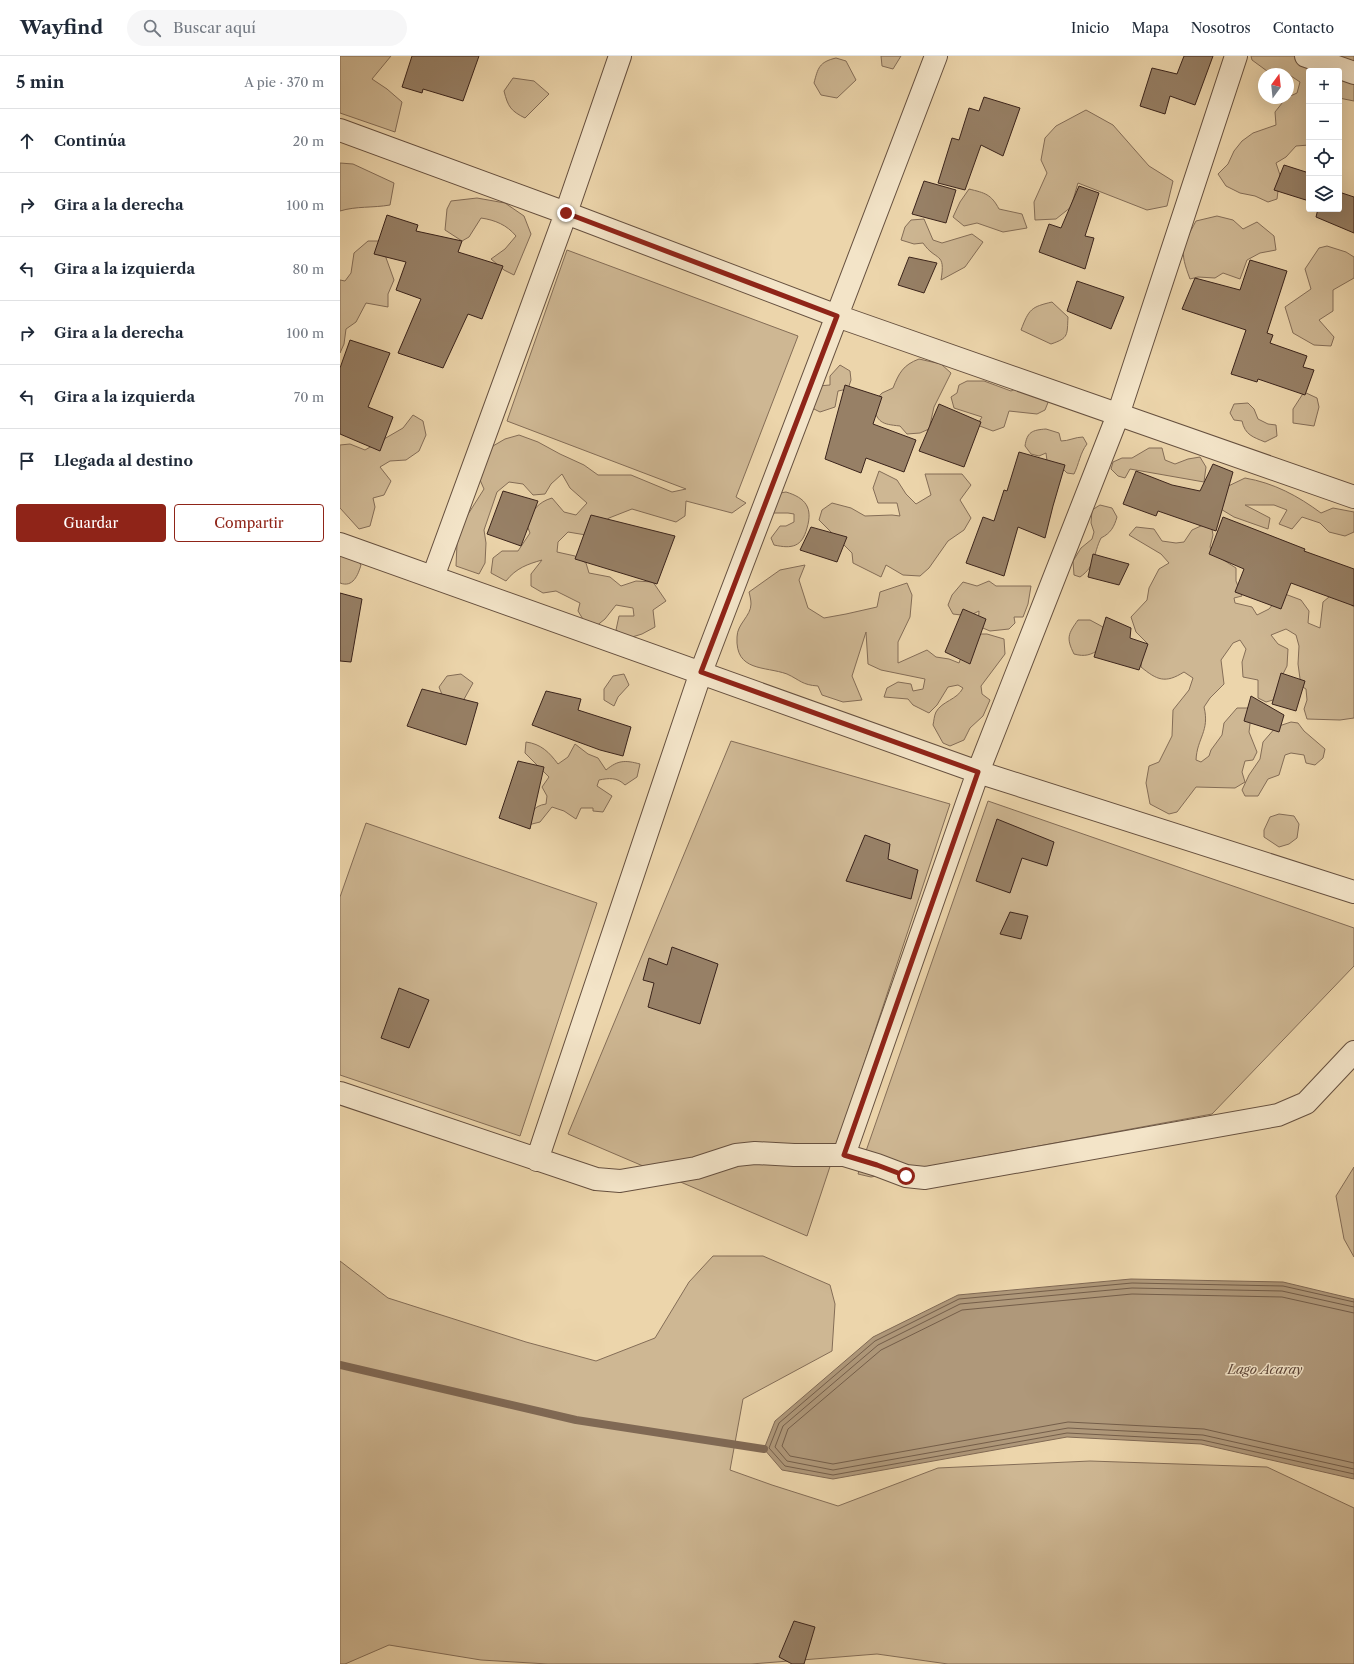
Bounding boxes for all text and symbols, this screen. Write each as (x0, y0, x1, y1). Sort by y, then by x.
search box (127, 10, 407, 46)
text: Wayfind (20, 16, 103, 39)
icon: search (141, 17, 163, 39)
text: Buscar aquí (173, 18, 256, 37)
text: Inicio (1071, 19, 1109, 37)
text: Mapa (1131, 19, 1169, 37)
text: Nosotros (1191, 19, 1251, 37)
text: Contacto (1273, 19, 1334, 37)
north arrow (1258, 68, 1294, 104)
map controls (1306, 68, 1342, 212)
button: + (1306, 68, 1342, 104)
text: 5 min (16, 72, 64, 92)
text: A pie · 370 m (244, 74, 324, 90)
button: − (1306, 104, 1342, 140)
icon: ahead (16, 130, 38, 152)
text: Continúa (54, 131, 126, 150)
text: 20 m (293, 133, 324, 149)
button: locate (1306, 140, 1342, 176)
button: layers (1306, 176, 1342, 212)
icon: right (16, 194, 38, 216)
text: Gira a la derecha (54, 195, 184, 214)
text: 100 m (286, 197, 324, 213)
route end (557, 204, 575, 222)
icon: left (16, 258, 38, 280)
text: Gira a la izquierda (54, 259, 195, 278)
text: 80 m (292, 261, 324, 277)
icon: right (16, 322, 38, 344)
text: Gira a la derecha (54, 323, 184, 342)
text: 100 m (286, 325, 324, 341)
icon: left (16, 386, 38, 408)
text: Gira a la izquierda (54, 387, 195, 406)
text: 70 m (294, 389, 324, 405)
icon: arrive (16, 450, 38, 472)
text: Llegada al destino (54, 451, 193, 470)
button: Guardar (16, 504, 166, 542)
button: Compartir (174, 504, 324, 542)
route start (897, 1167, 915, 1185)
water label: Lago Acaray (1226, 1361, 1303, 1377)

